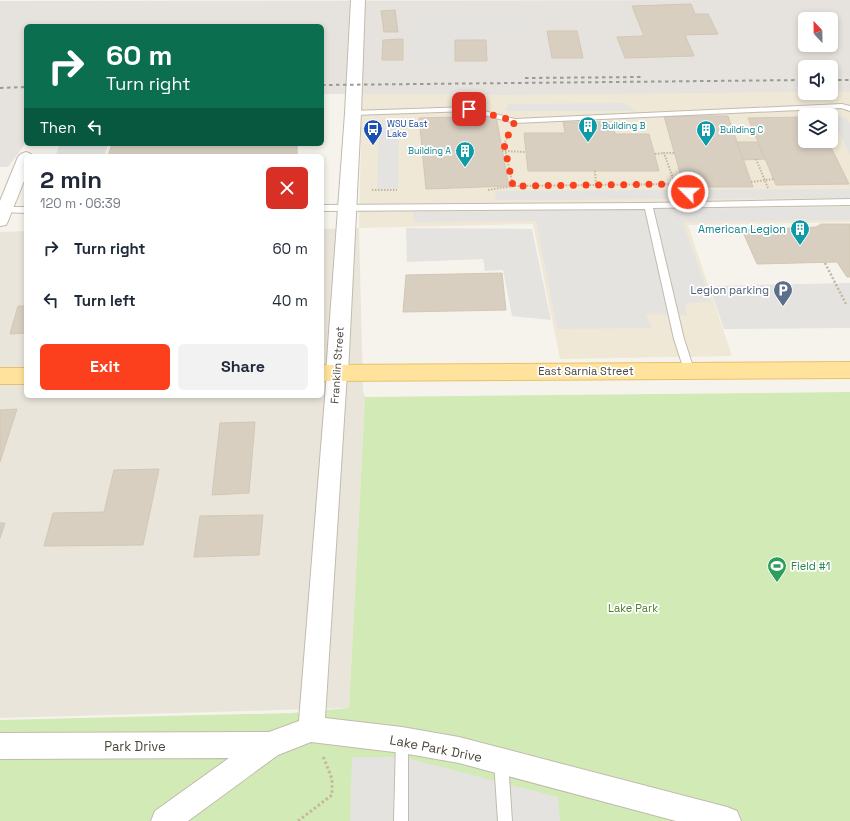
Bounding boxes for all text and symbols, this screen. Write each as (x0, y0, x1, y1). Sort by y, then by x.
north arrow (798, 12, 838, 52)
map controls (798, 12, 838, 148)
text: 60 m (106, 37, 172, 73)
icon: right (40, 40, 92, 92)
button: sound (798, 60, 838, 100)
text: Turn right (106, 72, 190, 95)
pin (452, 92, 486, 126)
icon: arrive (458, 98, 480, 120)
button: layers (798, 108, 838, 148)
building icon: Building B (577, 115, 599, 143)
icon: left (84, 116, 106, 138)
text: Then (40, 118, 76, 137)
bus stop icon: WSU East Lake (362, 118, 384, 146)
place label: WSU East Lake (387, 118, 428, 140)
building icon: Building C (695, 119, 717, 147)
place label: Building B (602, 120, 645, 132)
place label: Building C (720, 124, 763, 136)
building icon: Building A (454, 140, 476, 168)
place label: Building A (408, 145, 451, 157)
text: 2 min (40, 164, 102, 195)
button: close (266, 167, 308, 209)
position arrow (667, 171, 709, 213)
text: 120 m · 06:39 (40, 195, 121, 212)
building icon: American Legion (789, 218, 811, 246)
place label: American Legion (698, 222, 786, 236)
icon: right (40, 237, 62, 259)
text: Turn right (74, 239, 145, 258)
text: 60 m (272, 239, 308, 258)
parking icon: Legion parking (772, 279, 794, 307)
place label: Legion parking (690, 283, 769, 297)
icon: left (40, 289, 62, 311)
text: Turn left (74, 291, 136, 310)
text: 40 m (272, 291, 308, 310)
street label: Franklin Street (327, 326, 347, 404)
button: Exit (40, 344, 170, 390)
button: Share (178, 344, 308, 390)
street label: East Sarnia Street (538, 364, 634, 378)
sports icon: Field #1 (766, 555, 788, 583)
place label: Field #1 (791, 559, 830, 573)
park label: Lake Park (608, 601, 658, 615)
street label: Lake Park Drive (388, 731, 484, 766)
street label: Park Drive (104, 738, 166, 755)

